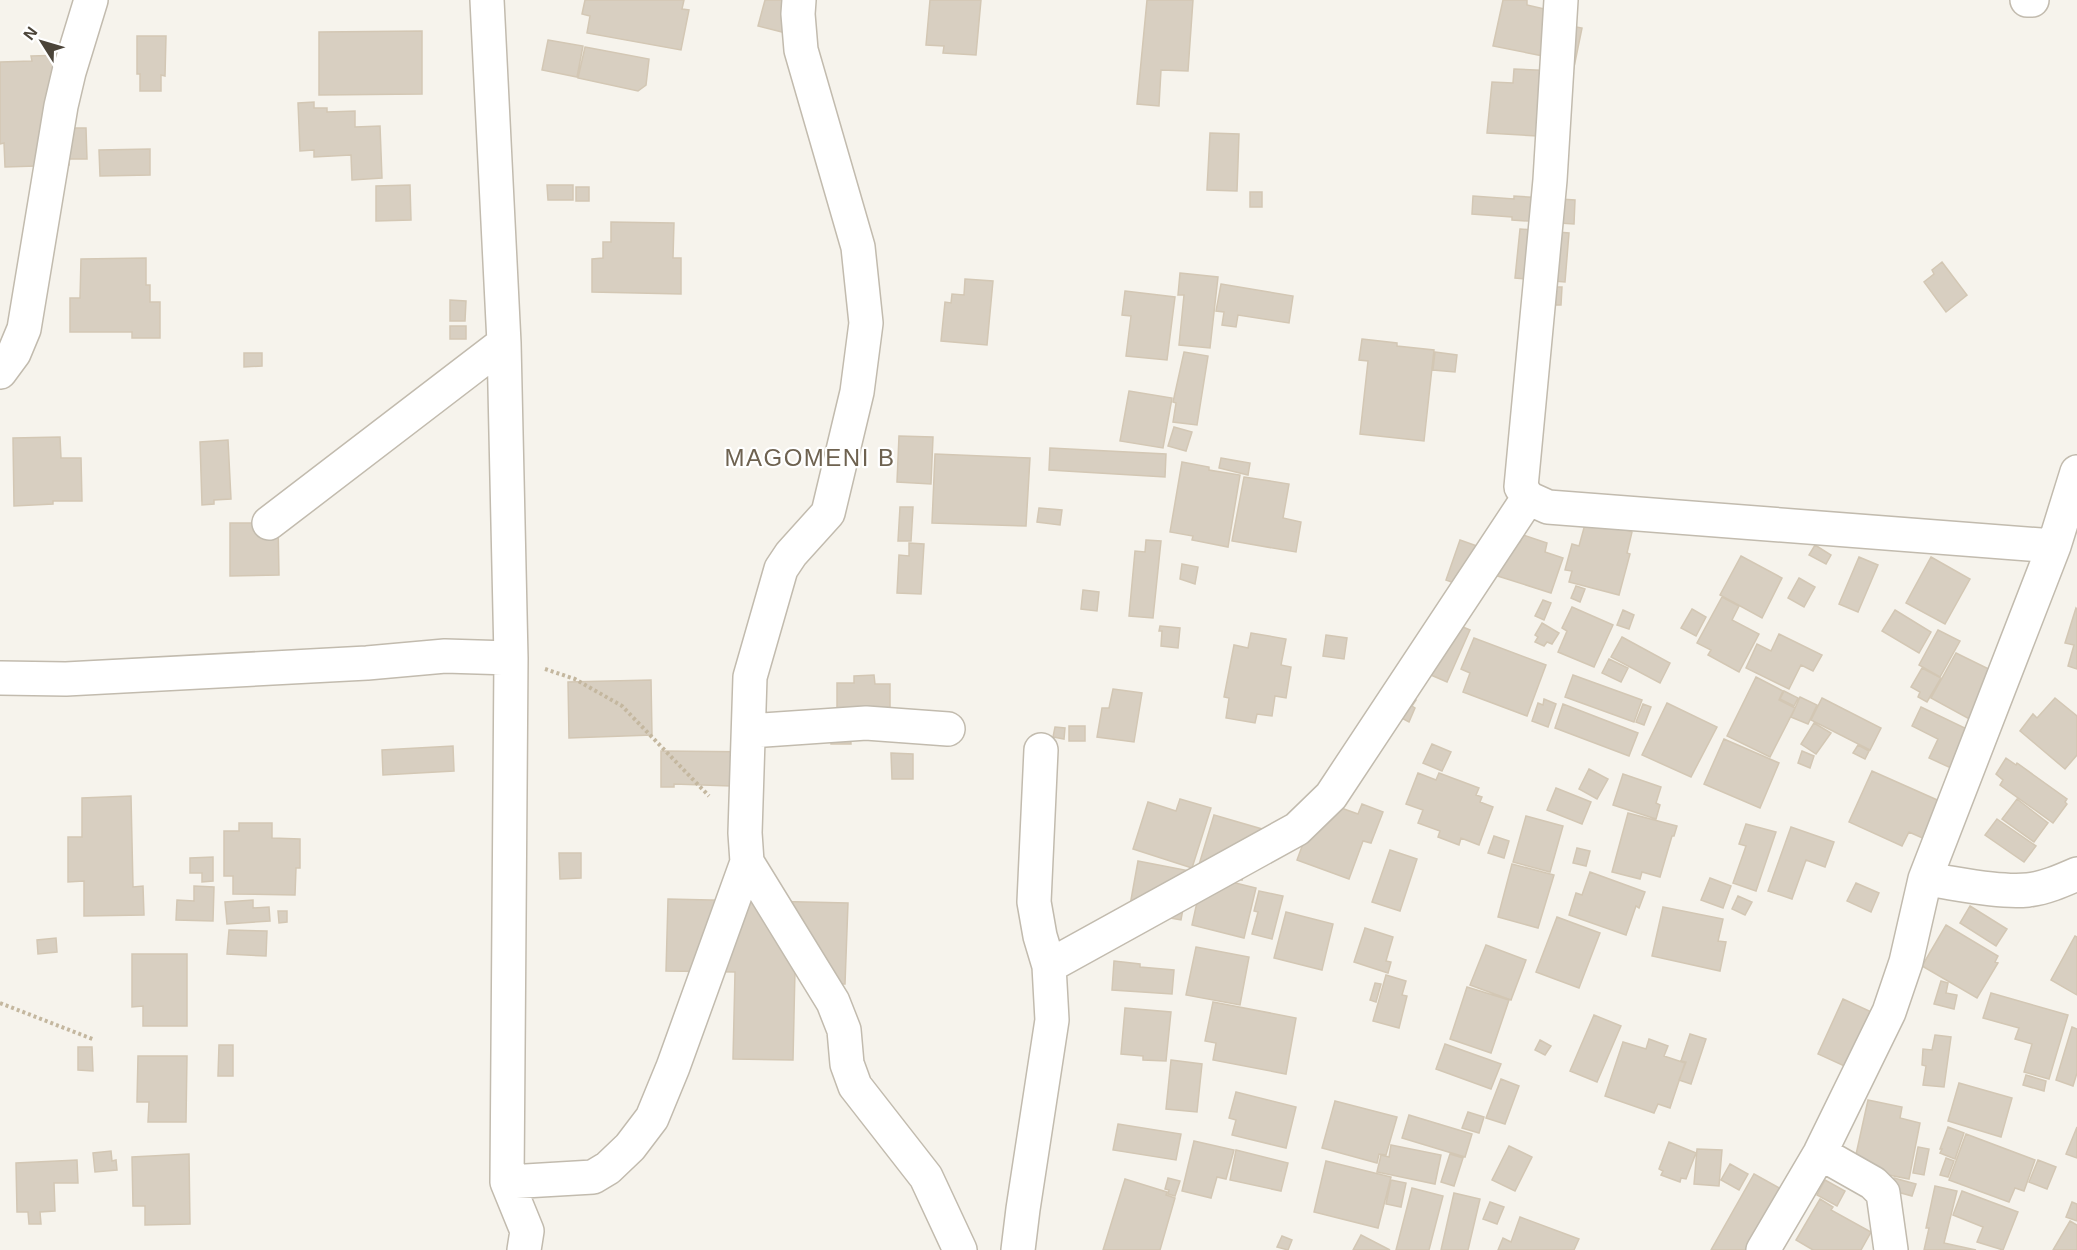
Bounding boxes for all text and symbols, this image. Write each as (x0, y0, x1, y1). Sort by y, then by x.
north arrow (12, 12, 72, 72)
text: N (20, 24, 41, 43)
district label: MAGOMENI B (724, 444, 896, 471)

